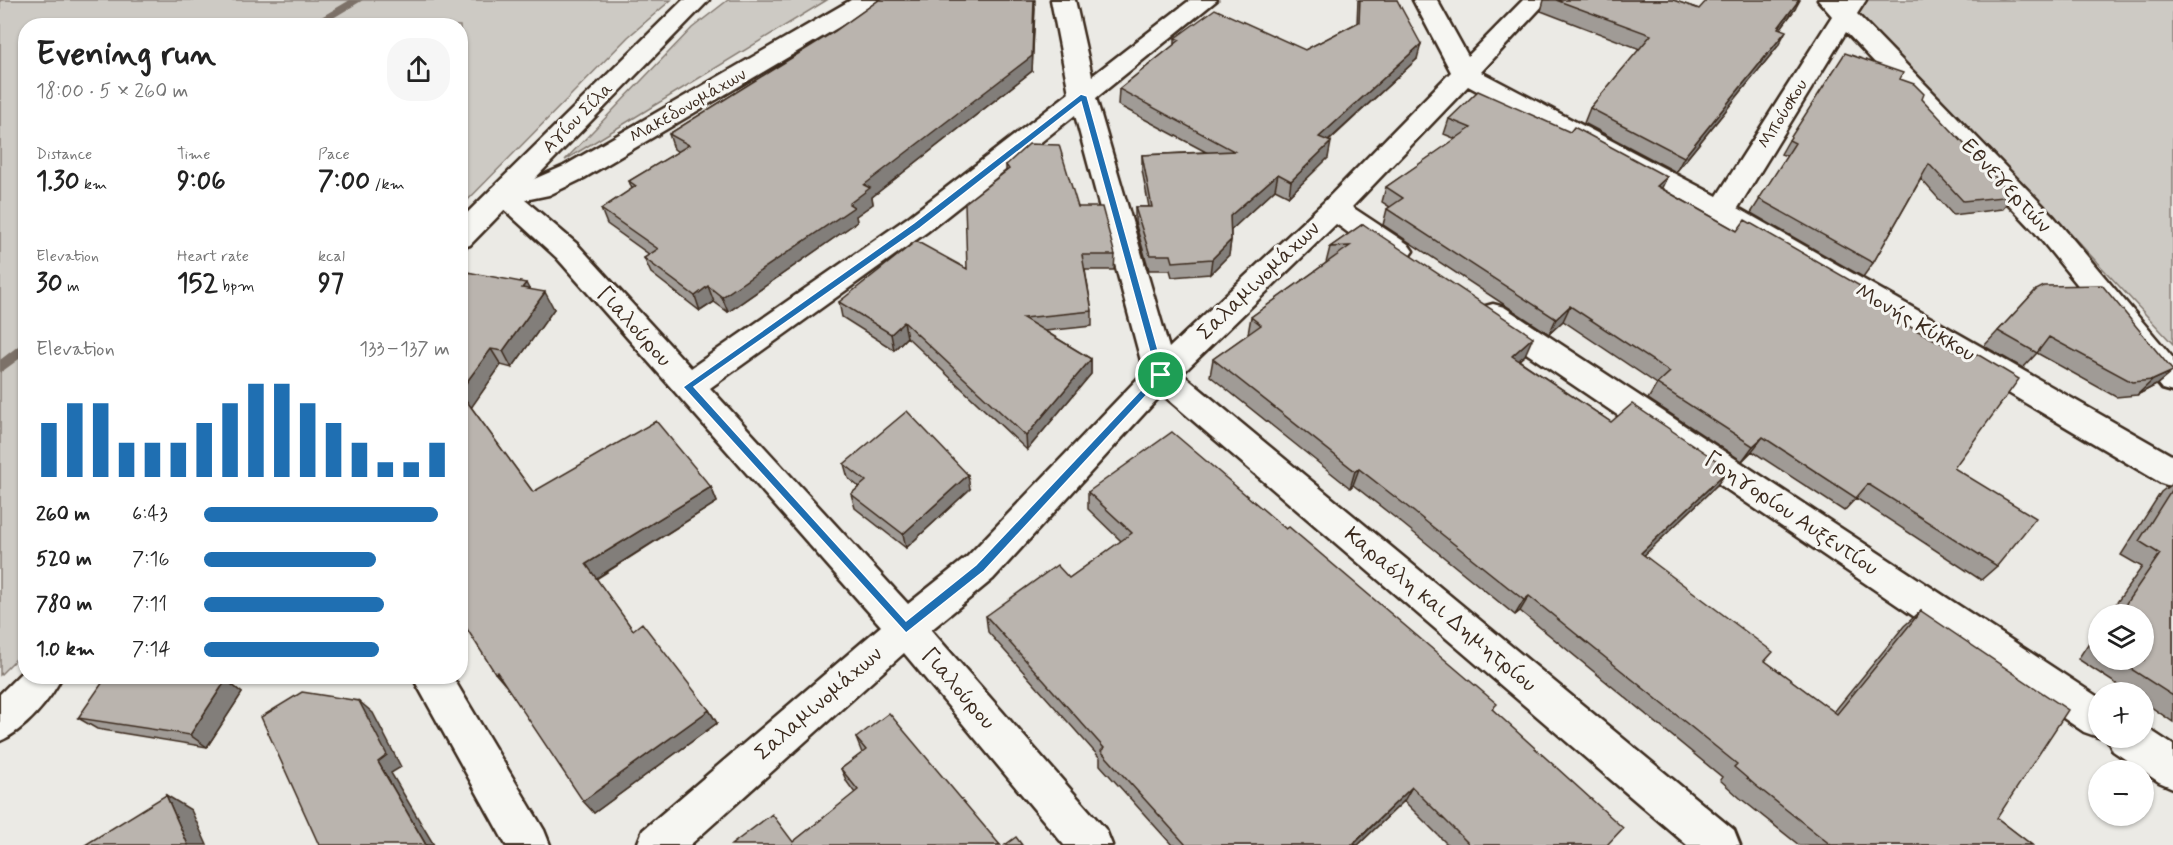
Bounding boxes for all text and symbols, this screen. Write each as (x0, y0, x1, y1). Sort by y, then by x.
text: Evening run (36, 33, 216, 77)
button: share (387, 38, 450, 101)
street label: Μακεδονομάχων (625, 63, 751, 149)
street label: Μπούσκου (1752, 75, 1814, 153)
street label: Αγίου Σίλα (537, 77, 619, 159)
text: 18:00 · 5 × 260 m (36, 78, 188, 105)
street label: Εθνεγερτών (1955, 133, 2057, 240)
text: Distance (36, 144, 92, 165)
text: Time (177, 144, 211, 165)
text: Pace (318, 144, 350, 165)
text: 1.30 (36, 165, 80, 199)
text: 9:06 (177, 165, 226, 199)
text: 7:00 (318, 165, 370, 199)
text: km (80, 174, 107, 195)
text: /km (370, 174, 405, 195)
street label: Σαλαμινομάχων (1192, 215, 1327, 347)
text: Elevation (36, 246, 99, 267)
text: Heart rate (177, 246, 249, 267)
text: kcal (318, 246, 345, 267)
text: 30 (36, 267, 63, 301)
text: 152 (177, 267, 218, 301)
text: 97 (318, 267, 344, 301)
text: m (63, 276, 80, 297)
text: bpm (218, 276, 255, 297)
street label: Μονής Κύκκου (1850, 277, 1980, 369)
street label: Γιαλούρου (590, 281, 678, 373)
text: Elevation (36, 336, 115, 363)
text: 133–137 m (359, 336, 450, 363)
pin (1135, 349, 1186, 400)
icon: arrive (1144, 358, 1177, 391)
street label: Γρηγορίου Αυξεντίου (1699, 445, 1883, 583)
text: 260 m (36, 501, 90, 528)
text: 6:43 (132, 501, 168, 528)
street label: Καραόλη και Δημητρίου (1338, 521, 1542, 699)
text: 520 m (36, 546, 92, 573)
text: 7:16 (132, 546, 169, 573)
text: 780 m (36, 591, 92, 618)
text: 7:11 (132, 591, 167, 618)
map controls (2088, 604, 2154, 826)
button: layers (2088, 604, 2154, 670)
text: 1.0 km (36, 636, 95, 663)
text: 7:14 (132, 636, 171, 663)
street label: Σαλαμινομάχων (749, 641, 889, 767)
street label: Γιαλούρου (915, 642, 1001, 736)
button: + (2088, 682, 2154, 748)
button: − (2088, 760, 2154, 826)

